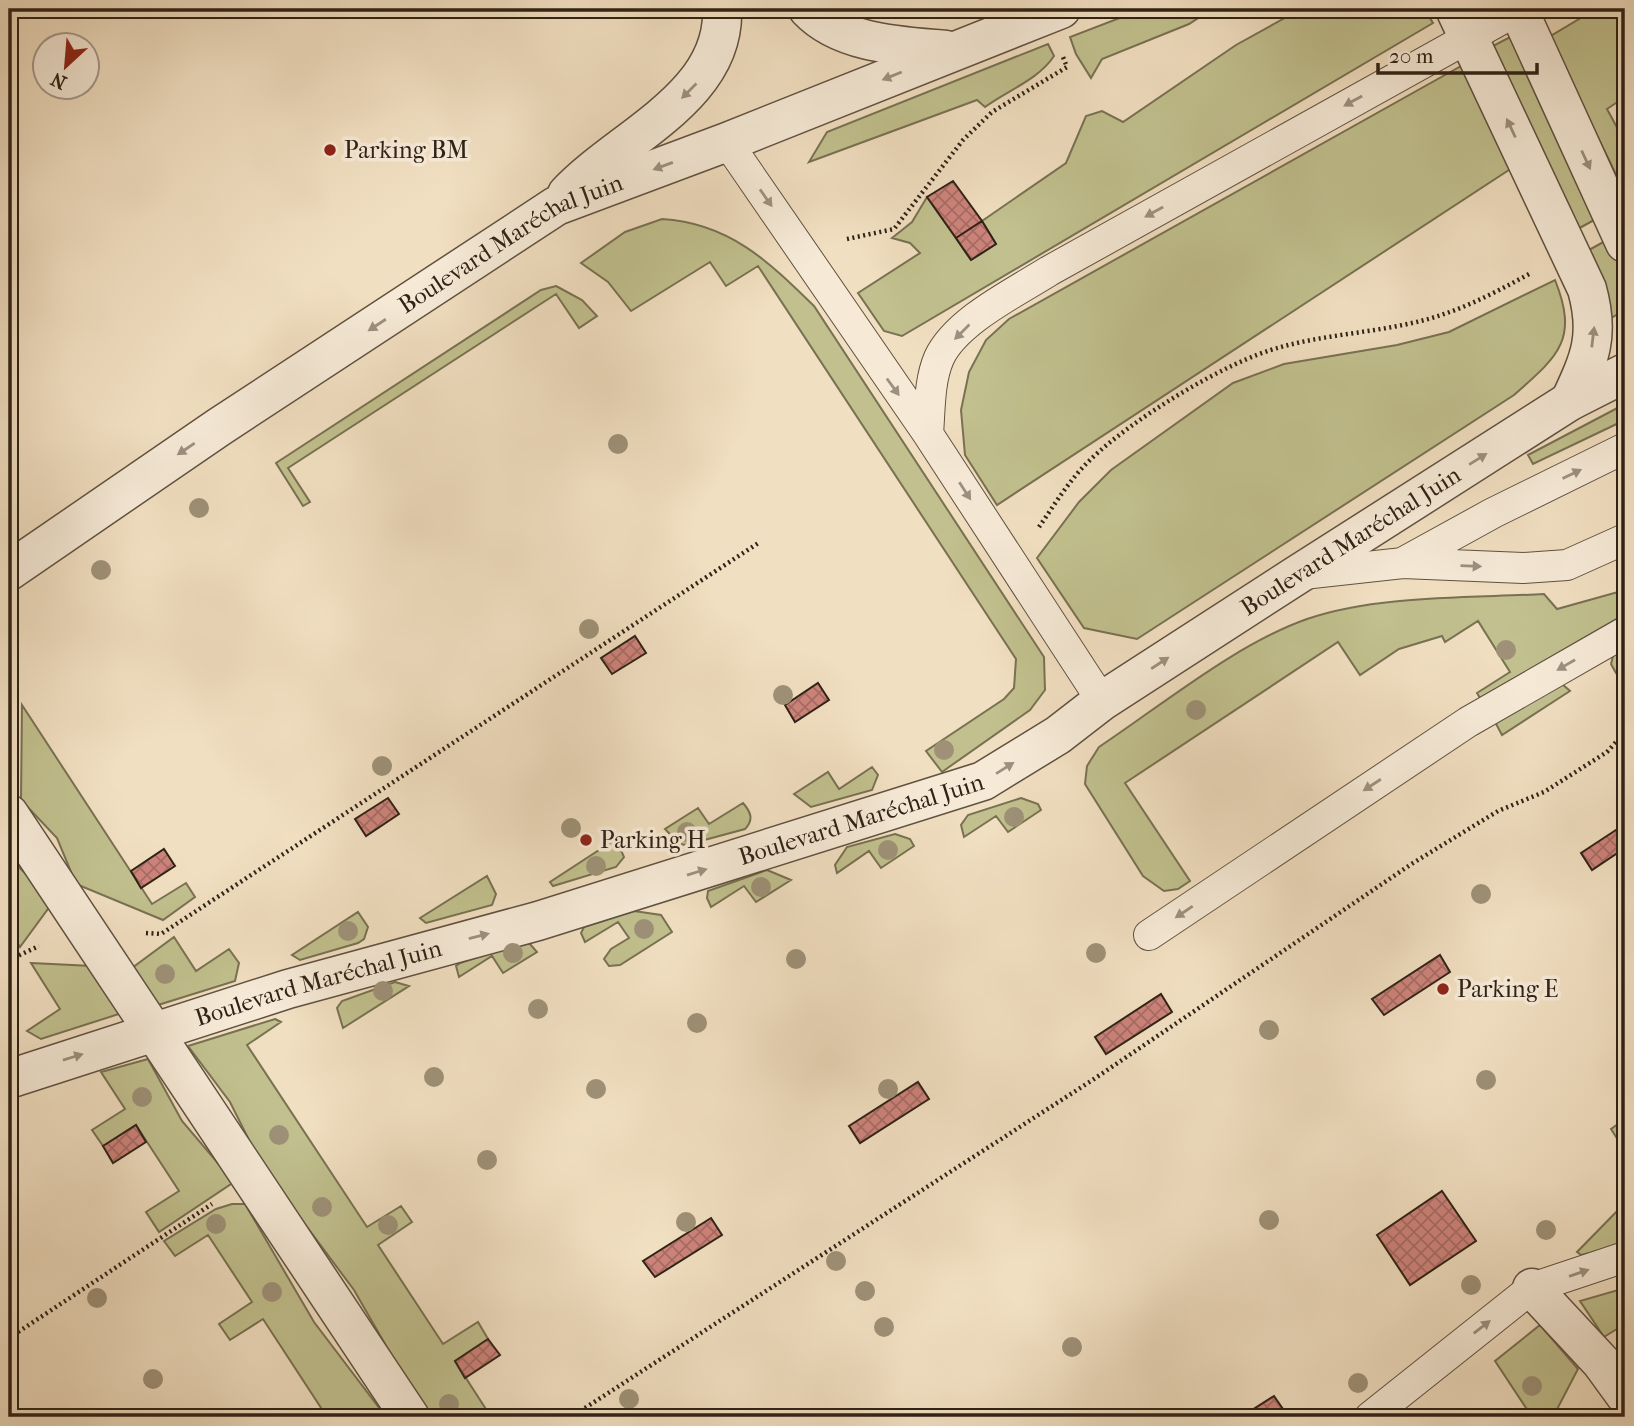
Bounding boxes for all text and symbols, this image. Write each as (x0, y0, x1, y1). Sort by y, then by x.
north arrow (32, 32, 102, 102)
scale bar (1378, 32, 1538, 76)
text: 20 m (1389, 44, 1434, 68)
text: N (47, 67, 70, 93)
one-way arrow (882, 70, 902, 82)
one-way arrow (681, 83, 698, 99)
one-way arrow (1343, 95, 1363, 107)
one-way arrow (1506, 117, 1517, 138)
place label: Parking BM (344, 136, 468, 164)
marker: Parking BM (322, 142, 338, 158)
one-way arrow (1581, 150, 1592, 170)
one-way arrow (653, 161, 674, 172)
street label: Boulevard Maréchal Juin (393, 168, 627, 319)
one-way arrow (759, 189, 773, 207)
one-way arrow (1145, 206, 1164, 218)
one-way arrow (367, 318, 387, 331)
one-way arrow (953, 323, 970, 340)
one-way arrow (1587, 326, 1598, 348)
one-way arrow (886, 378, 900, 396)
one-way arrow (177, 442, 196, 455)
one-way arrow (1469, 453, 1488, 466)
street label: Boulevard Maréchal Juin (1235, 460, 1466, 622)
one-way arrow (1562, 469, 1582, 480)
one-way arrow (958, 482, 972, 500)
one-way arrow (1461, 560, 1483, 571)
one-way arrow (1150, 657, 1169, 670)
one-way arrow (1556, 659, 1575, 671)
one-way arrow (995, 761, 1014, 774)
street label: Boulevard Maréchal Juin (735, 768, 987, 871)
one-way arrow (1363, 778, 1382, 791)
place label: Parking H (600, 826, 706, 854)
marker: Parking H (578, 832, 594, 848)
one-way arrow (687, 866, 708, 877)
one-way arrow (1174, 905, 1193, 918)
one-way arrow (468, 930, 490, 941)
street label: Boulevard Maréchal Juin (191, 934, 445, 1032)
place label: Parking E (1457, 975, 1558, 1003)
marker: Parking E (1435, 981, 1451, 997)
one-way arrow (63, 1052, 84, 1062)
one-way arrow (1568, 1267, 1589, 1278)
one-way arrow (1473, 1321, 1491, 1335)

